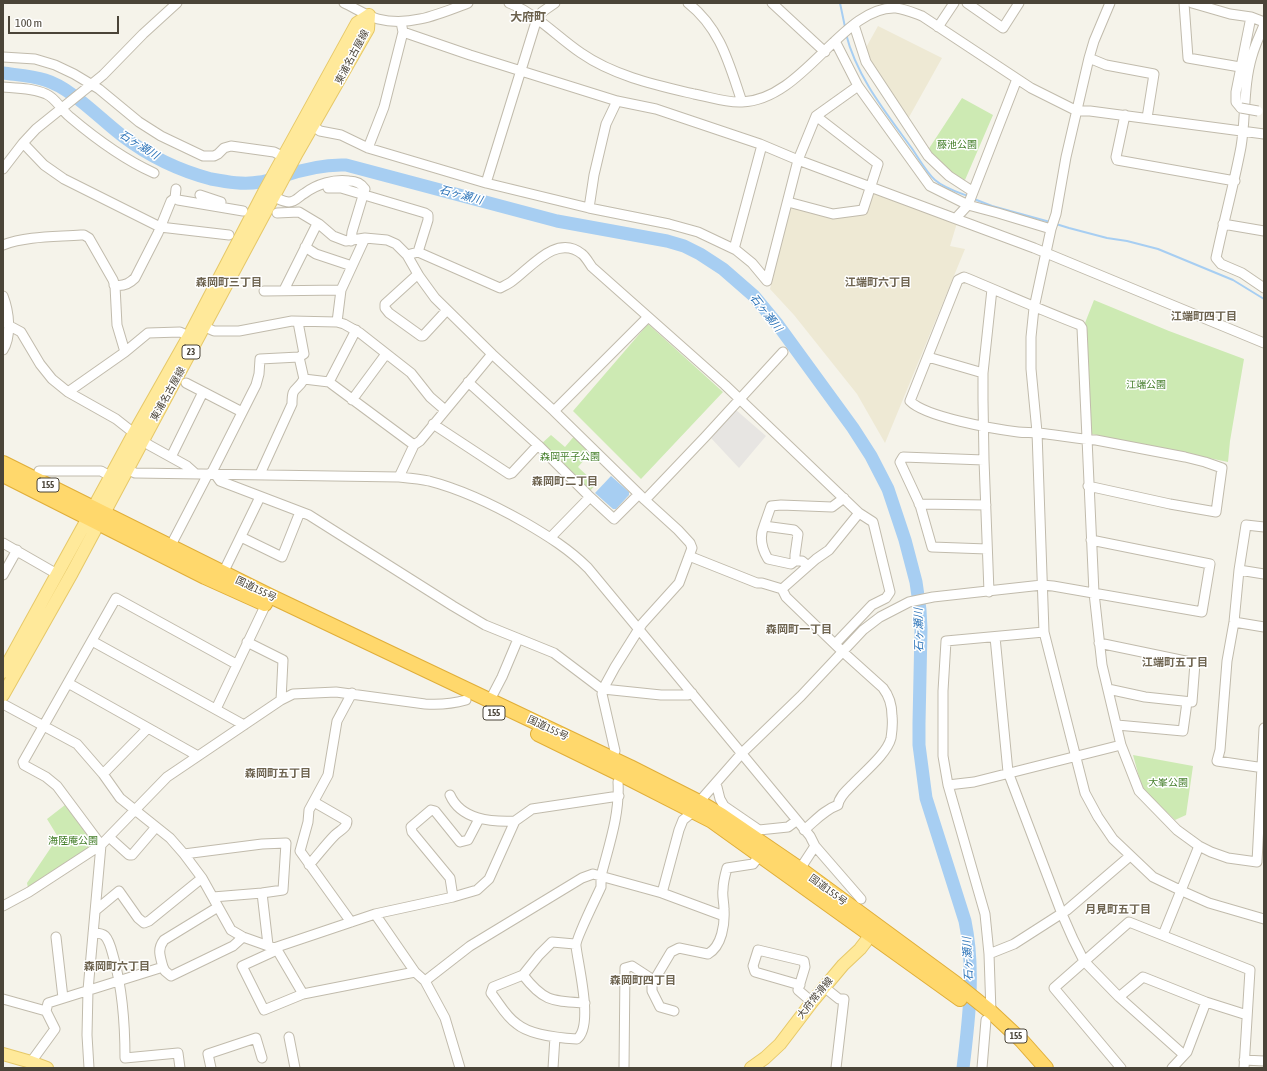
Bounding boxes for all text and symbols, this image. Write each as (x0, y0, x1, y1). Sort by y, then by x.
scale bar (10, 8, 121, 34)
district label: 大府町 (510, 10, 546, 24)
text: 100 m (15, 16, 42, 30)
street label: 東浦名古屋線 (333, 28, 371, 86)
water label: 石ヶ瀬川 (117, 128, 161, 162)
park label: 藤池公園 (937, 139, 977, 151)
water label: 石ヶ瀬川 (438, 183, 484, 207)
district label: 森岡町三丁目 (196, 276, 262, 290)
district label: 江端町六丁目 (845, 276, 911, 290)
water label: 石ヶ瀬川 (747, 292, 785, 334)
district label: 江端町四丁目 (1171, 310, 1237, 324)
road number: 23 (182, 345, 200, 359)
street label: 東浦名古屋線 (148, 365, 188, 423)
park label: 江端公園 (1126, 379, 1166, 391)
park label: 森岡平子公園 (540, 451, 600, 463)
district label: 森岡町二丁目 (532, 475, 598, 489)
road number: 155 (37, 478, 59, 492)
street label: 国道155号 (234, 574, 278, 604)
water label: 石ヶ瀬川 (912, 608, 926, 652)
district label: 森岡町一丁目 (766, 623, 832, 637)
district label: 江端町五丁目 (1142, 656, 1208, 670)
road number: 155 (483, 706, 505, 720)
street label: 国道155号 (525, 713, 571, 743)
district label: 森岡町五丁目 (245, 767, 311, 781)
park label: 大峯公園 (1148, 777, 1188, 789)
park label: 海陸庵公園 (48, 835, 98, 847)
street label: 国道155号 (807, 872, 849, 908)
district label: 月見町五丁目 (1085, 903, 1151, 917)
water label: 石ヶ瀬川 (960, 937, 976, 981)
district label: 森岡町六丁目 (84, 960, 150, 974)
district label: 森岡町四丁目 (610, 974, 676, 988)
street label: 大府常滑線 (795, 975, 835, 1021)
road number: 155 (1005, 1029, 1027, 1043)

